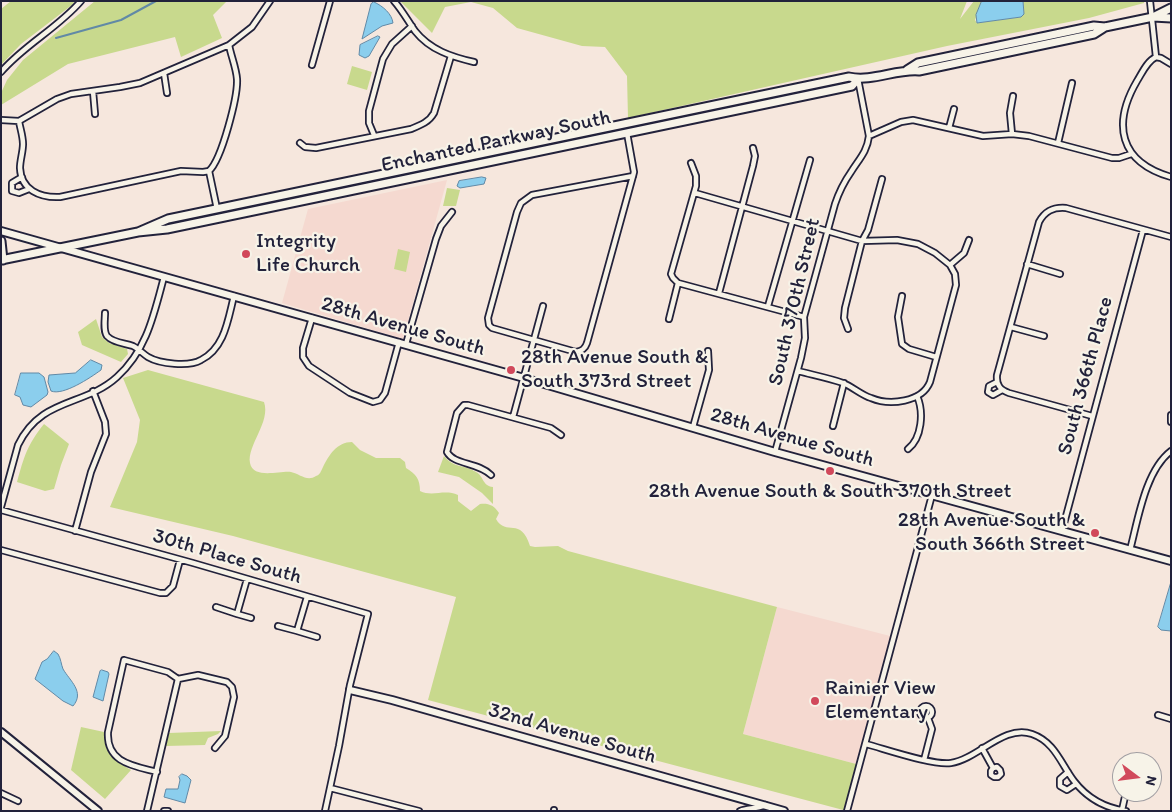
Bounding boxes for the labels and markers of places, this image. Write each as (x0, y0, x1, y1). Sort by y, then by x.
place label: Integrity Life Church (256, 229, 360, 279)
marker: Integrity Life Church (240, 248, 252, 260)
place label: 28th Avenue South & South 373rd Street (521, 345, 708, 395)
marker: 28th Avenue South & South 373rd Street (505, 364, 517, 376)
marker: 28th Avenue South & South 370th Street (824, 465, 836, 477)
place label: 28th Avenue South & South 370th Street (649, 479, 1011, 505)
place label: 28th Avenue South & South 366th Street (898, 508, 1085, 558)
marker: 28th Avenue South & South 366th Street (1089, 527, 1101, 539)
place label: Rainier View Elementary (825, 676, 936, 726)
marker: Rainier View Elementary (809, 695, 821, 707)

